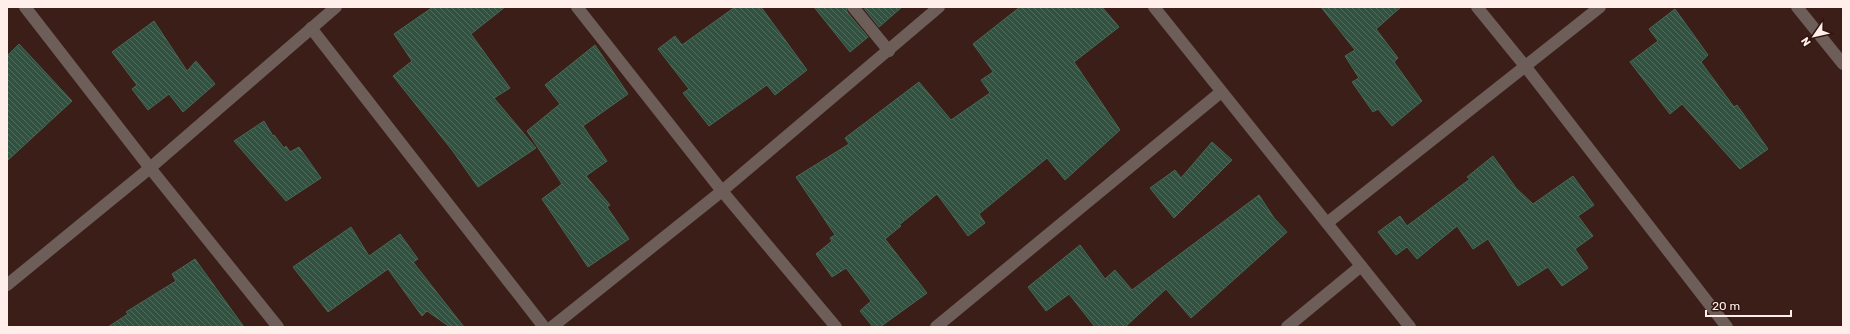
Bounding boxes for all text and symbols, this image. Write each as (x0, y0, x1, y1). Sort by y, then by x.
north arrow (1794, 16, 1834, 56)
text: N (1798, 34, 1814, 48)
scale bar (1706, 292, 1791, 318)
text: 20 m (1712, 299, 1740, 313)

